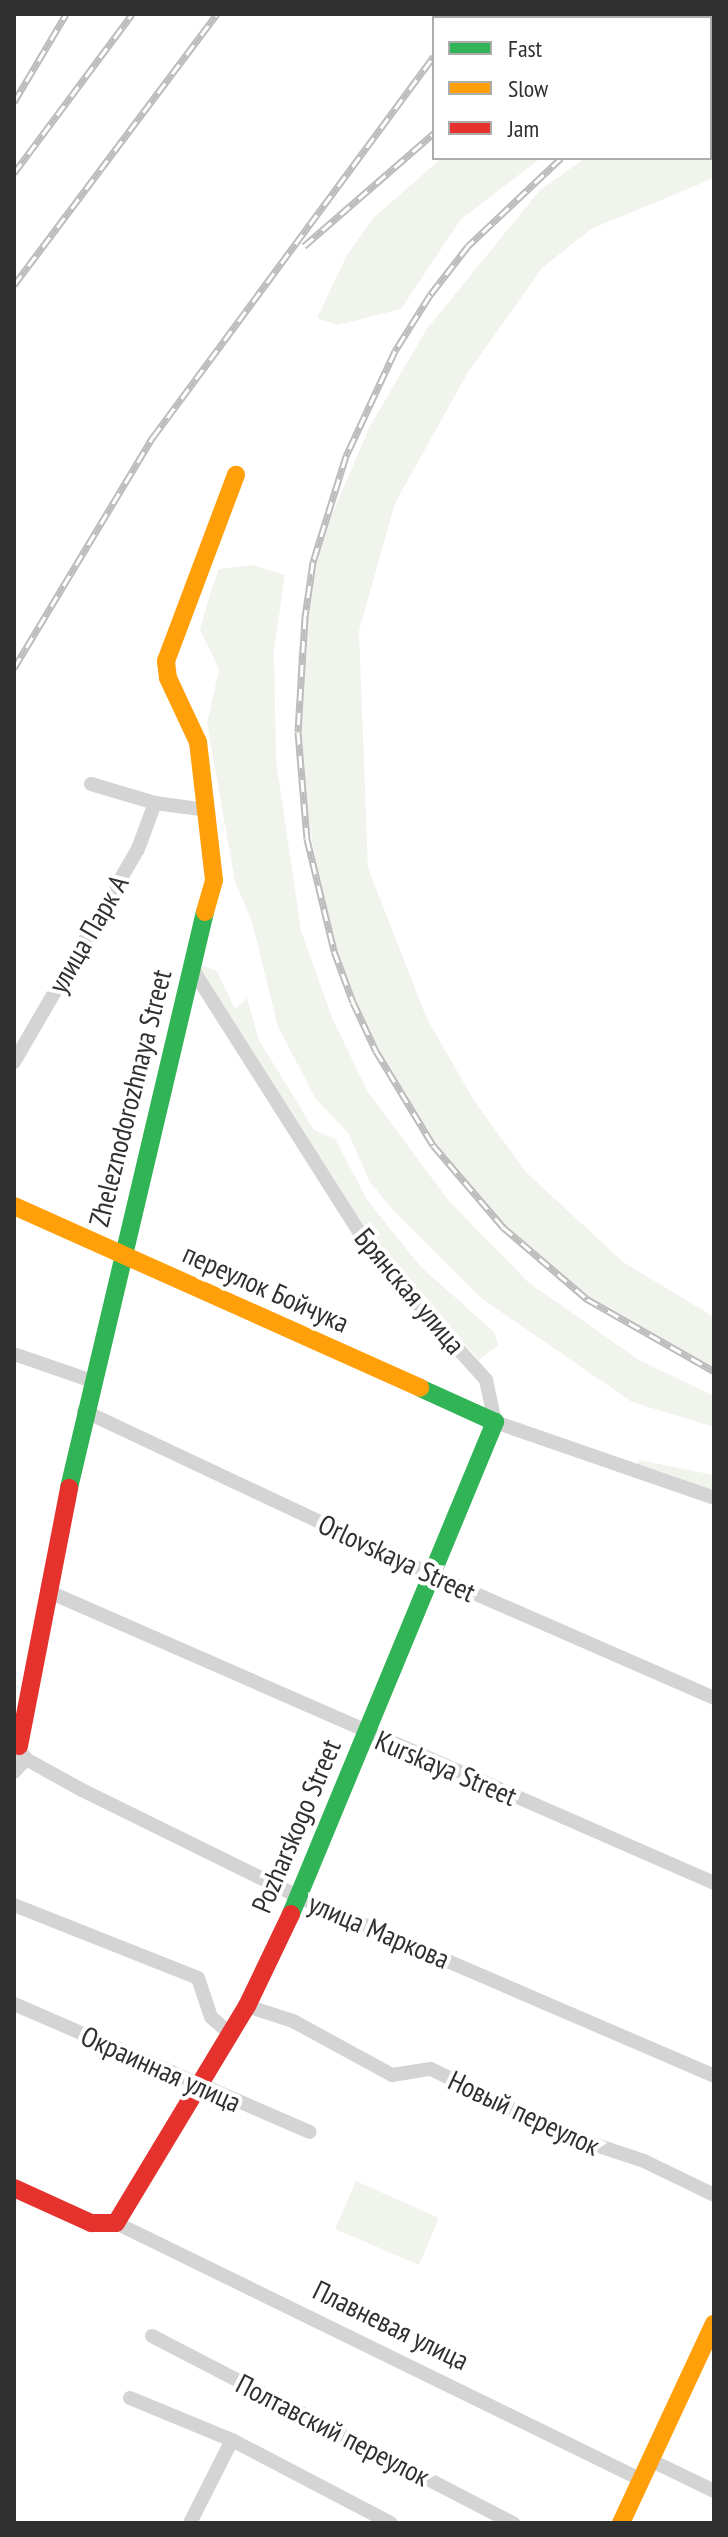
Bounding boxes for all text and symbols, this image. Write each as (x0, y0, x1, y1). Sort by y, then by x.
legend (432, 16, 712, 160)
text: Fast (508, 33, 542, 64)
text: Slow (508, 73, 548, 104)
text: Jam (508, 113, 539, 144)
street label: улица Парк А (41, 869, 135, 999)
street label: Zheleznodorozhnaya Street (82, 966, 178, 1230)
street label: Брянская улица (348, 1221, 472, 1361)
street label: переулок Бойчука (178, 1236, 354, 1340)
street label: Orlovskaya Street (313, 1507, 481, 1609)
street label: Kurskaya Street (370, 1723, 522, 1813)
street label: Pozharskogo Street (244, 1734, 348, 1918)
street label: улица Маркова (304, 1886, 454, 1976)
street label: Окраинная улица (76, 2019, 246, 2119)
street label: Новый переулок (443, 2063, 605, 2163)
street label: Плавневая улица (308, 2273, 474, 2377)
street label: Полтавский переулок (231, 2367, 435, 2493)

